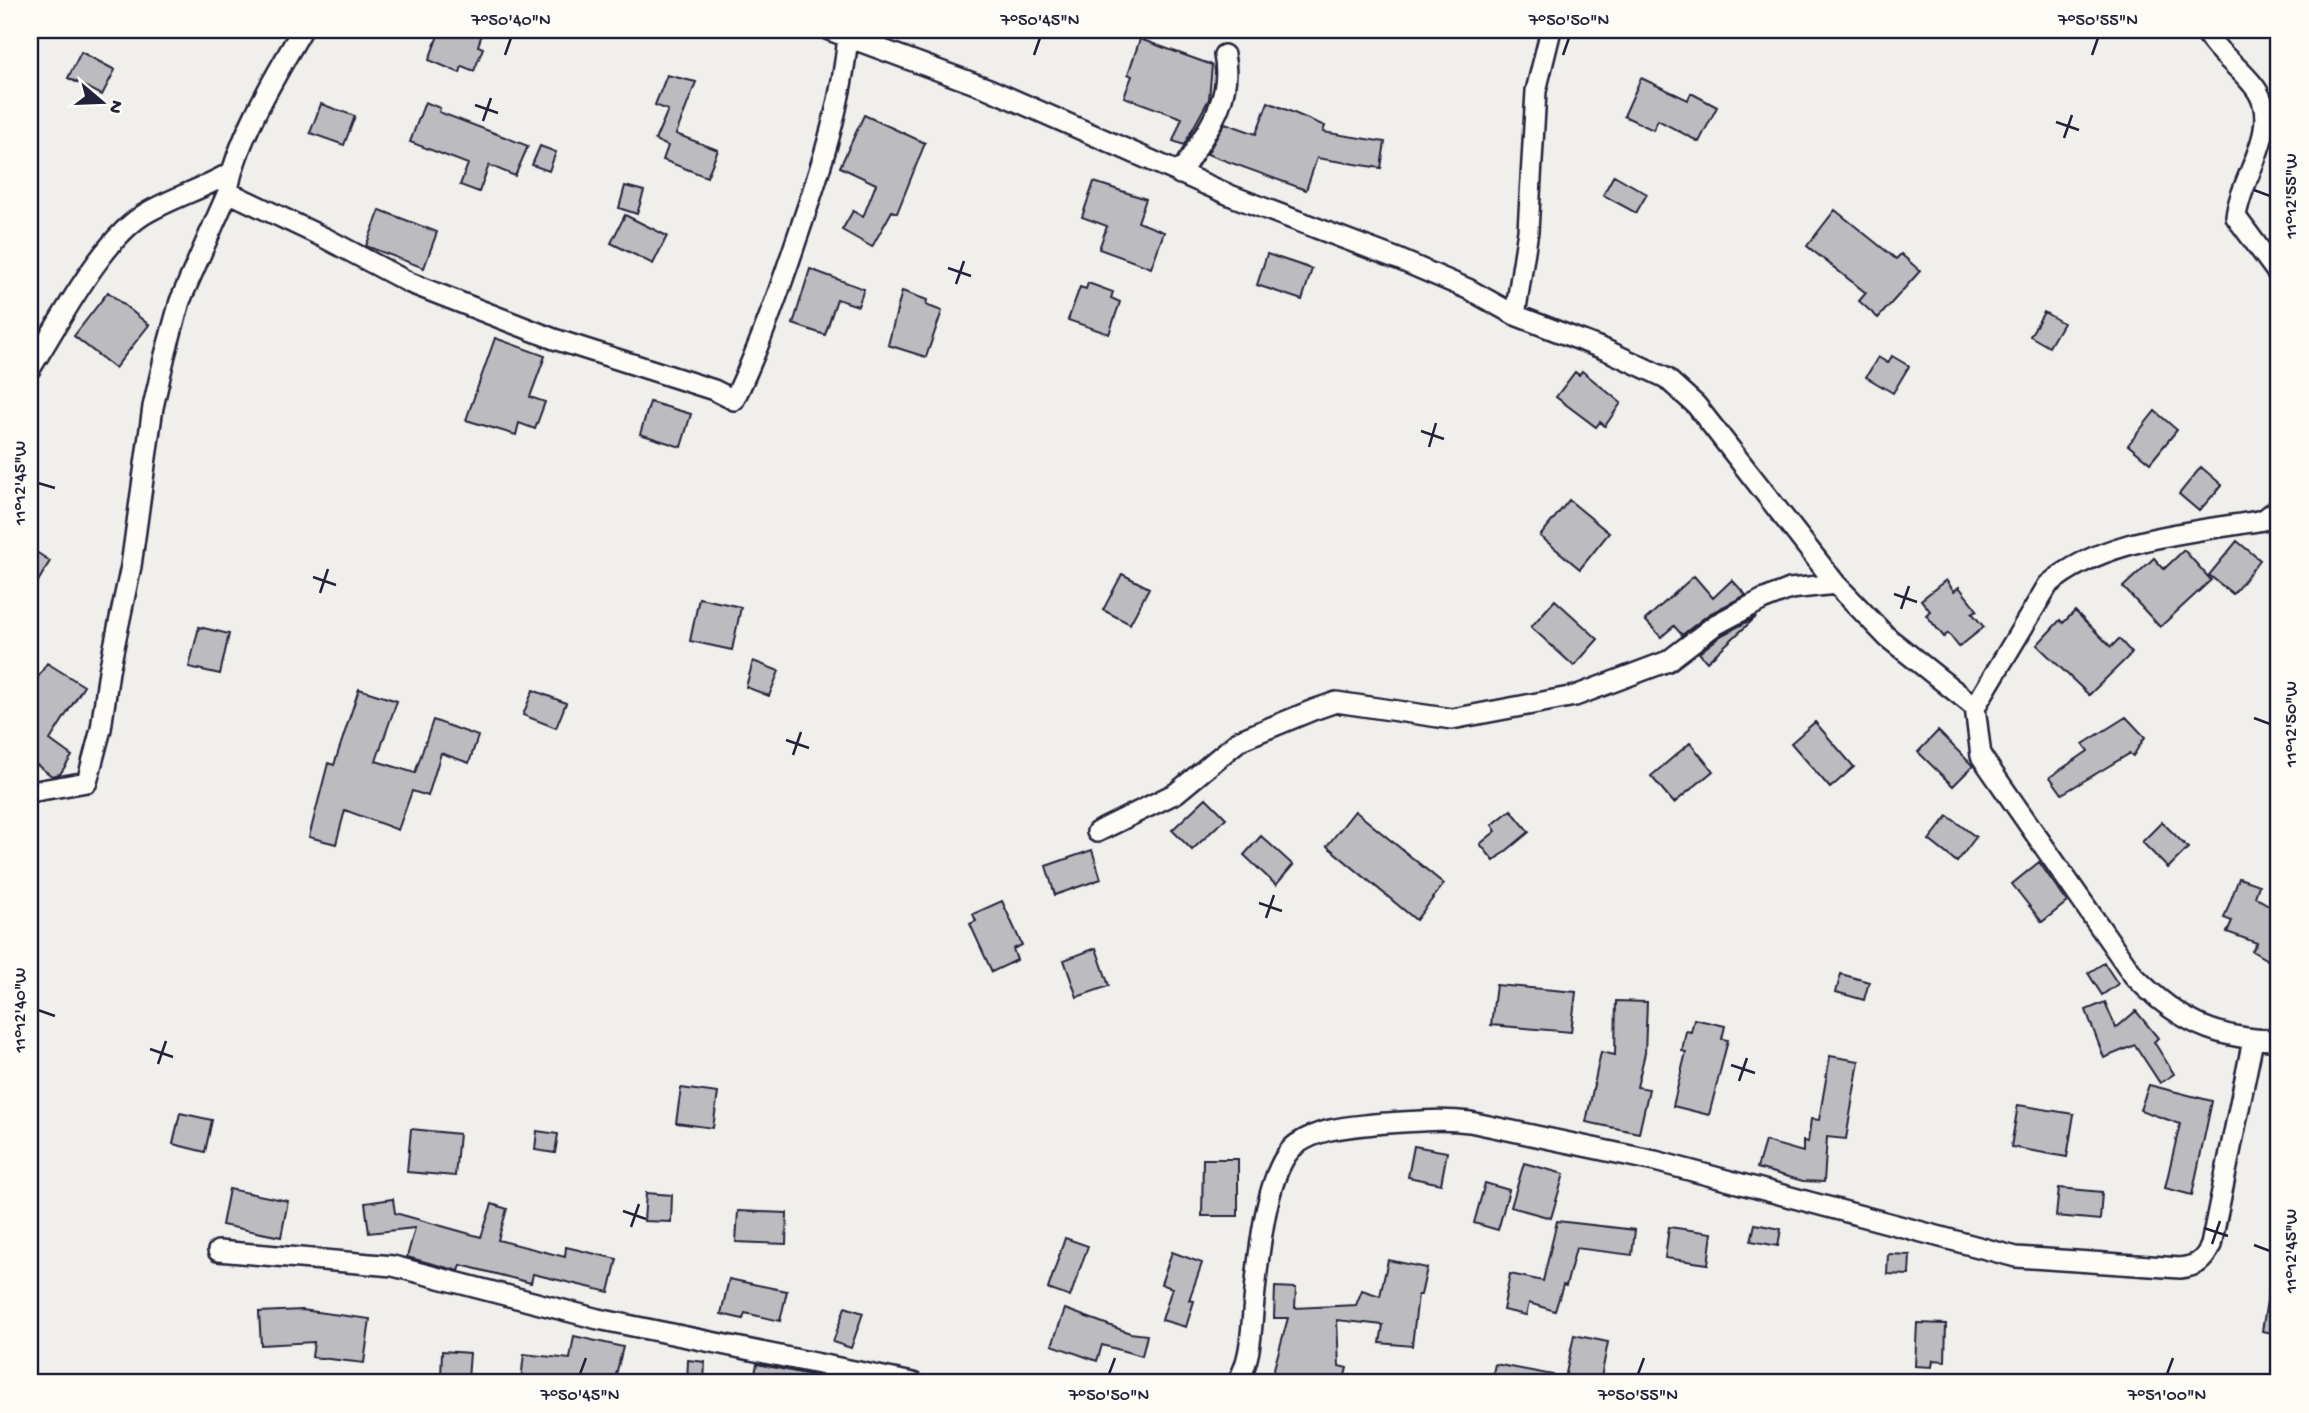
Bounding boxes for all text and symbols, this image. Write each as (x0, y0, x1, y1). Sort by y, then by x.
text: 7°50'40"N (470, 11, 551, 32)
text: 7°50'45"N (1000, 11, 1079, 32)
text: 7°50'50"N (1528, 11, 1609, 32)
text: 7°50'55"N (2057, 11, 2138, 32)
north arrow (66, 66, 136, 136)
text: N (102, 97, 128, 116)
text: 11°12'55"W (2282, 153, 2303, 240)
text: 11°12'45"W (11, 441, 32, 526)
text: 11°12'50"W (2282, 681, 2303, 768)
text: 11°12'40"W (11, 968, 32, 1053)
text: 11°12'45"W (2282, 1209, 2303, 1294)
text: 7°50'45"N (540, 1386, 619, 1407)
text: 7°50'50"N (1068, 1386, 1149, 1407)
text: 7°50'55"N (1597, 1386, 1678, 1407)
text: 7°51'00"N (2127, 1386, 2206, 1407)

